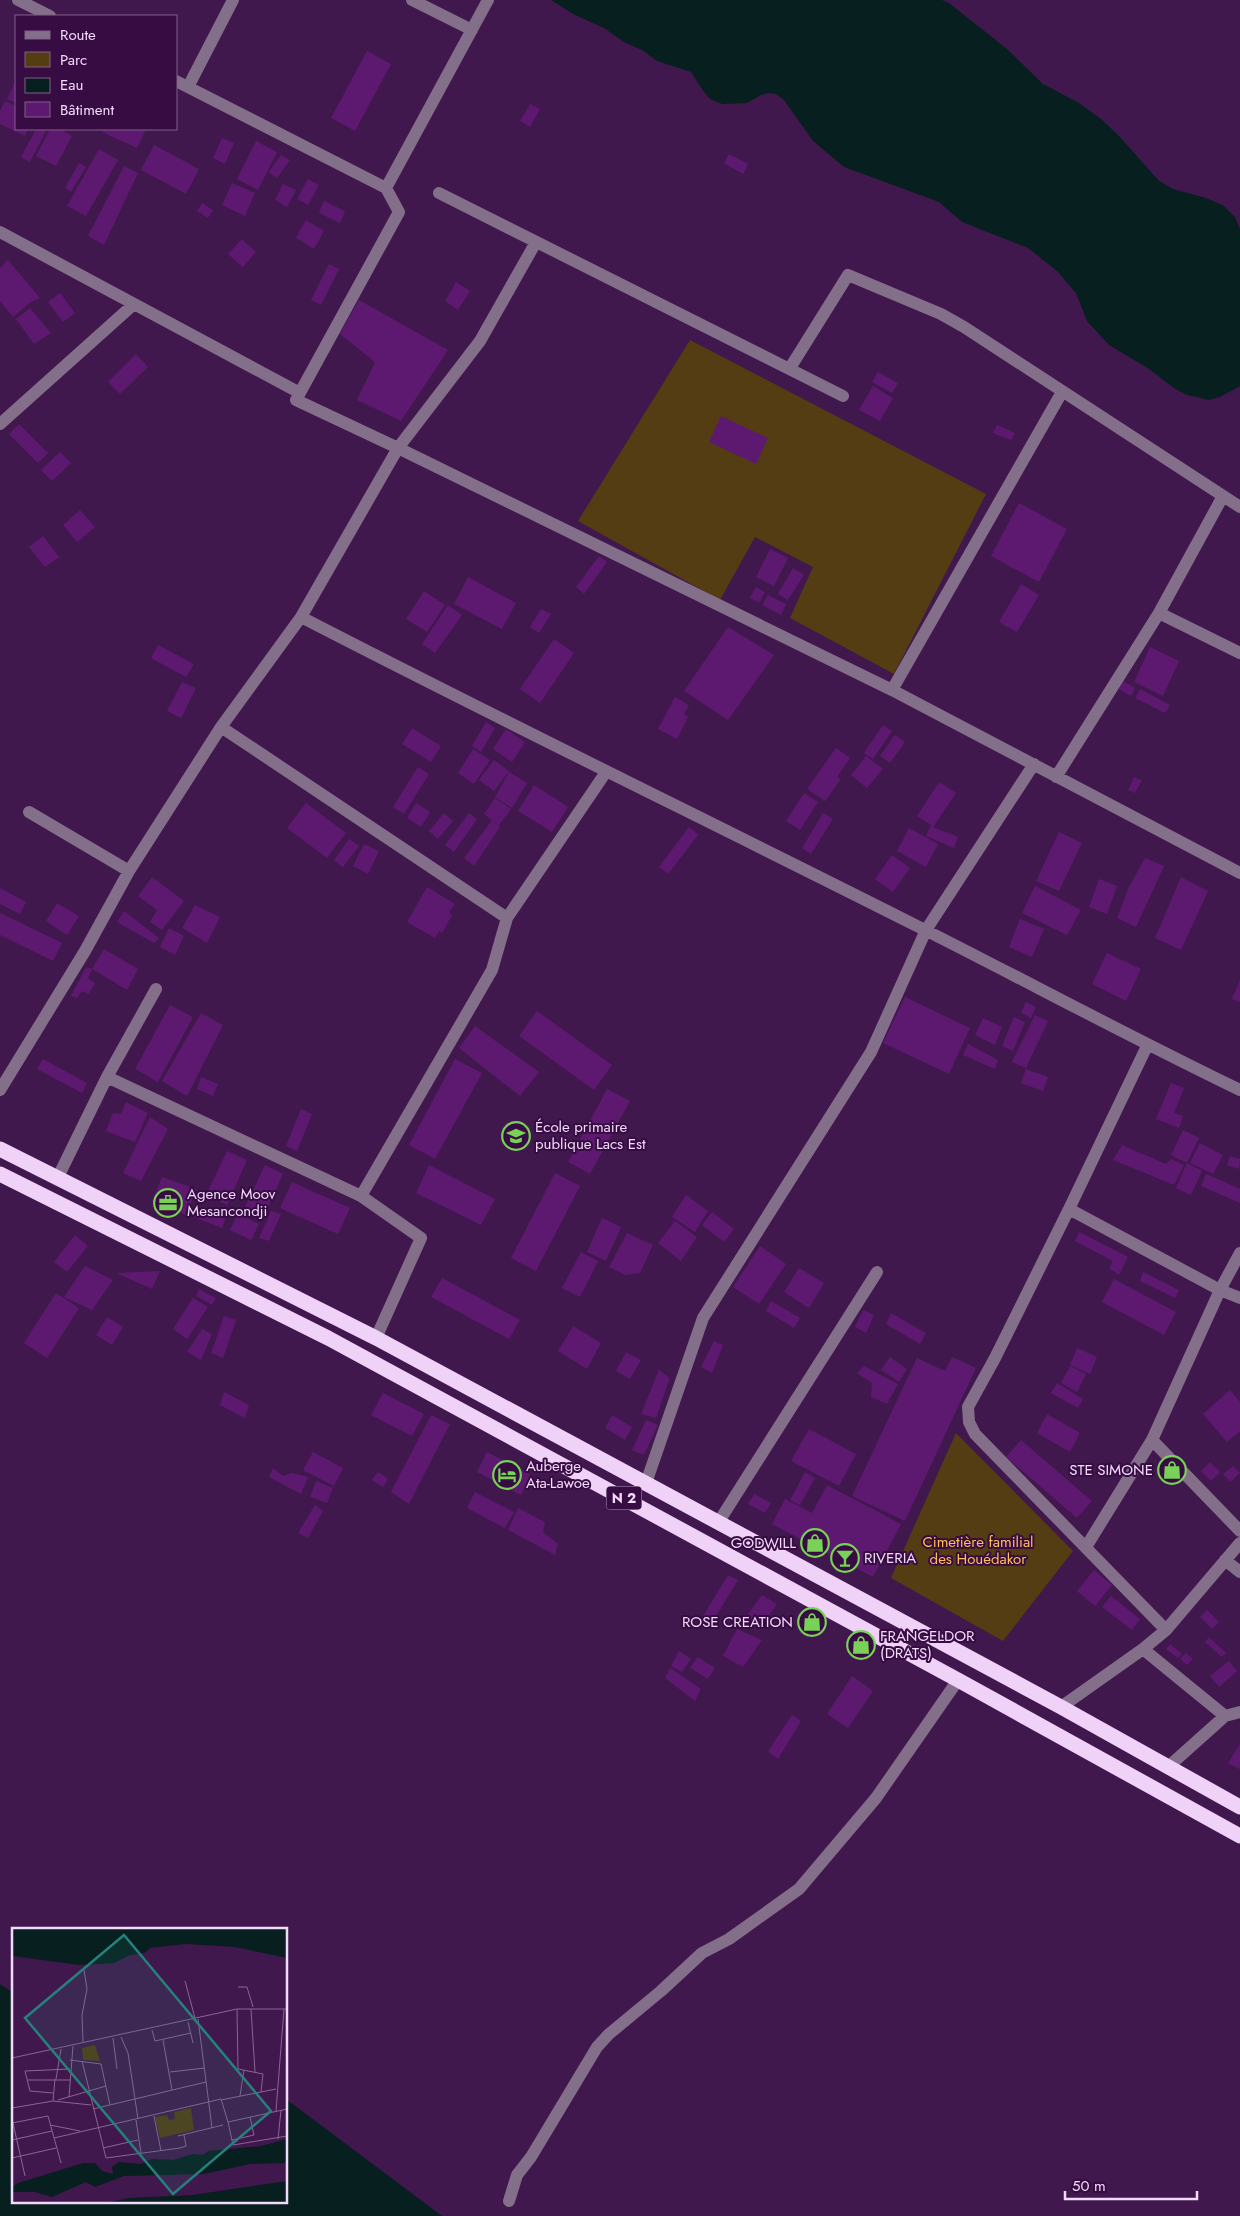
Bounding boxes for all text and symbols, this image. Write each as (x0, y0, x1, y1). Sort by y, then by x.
legend (15, 15, 178, 130)
text: Route (60, 24, 96, 46)
text: Parc (60, 49, 87, 71)
text: Eau (60, 74, 83, 96)
text: Bâtiment (60, 99, 114, 121)
place label: École primaire publique Lacs Est (535, 1116, 646, 1155)
school or university icon: École primaire publique Lacs Est (501, 1121, 531, 1151)
place label: Agence Moov Mesancondji (187, 1183, 276, 1222)
office icon: Agence Moov Mesancondji (153, 1188, 183, 1218)
place label: Auberge Ata-Lawoe (526, 1455, 590, 1494)
shop icon: STE SIMONE (1157, 1455, 1187, 1485)
place label: STE SIMONE (1069, 1459, 1153, 1481)
hotel icon: Auberge Ata-Lawoe (492, 1460, 522, 1490)
road number: N 2 (606, 1486, 642, 1510)
shop icon: GODWILL (800, 1528, 830, 1558)
park label: Cimetière familial des Houédakor (922, 1531, 1034, 1570)
place label: GODWILL (731, 1532, 796, 1554)
bar icon: RIVERIA (830, 1543, 860, 1573)
place label: RIVERIA (864, 1547, 916, 1569)
shop icon: ROSE CREATION (797, 1607, 827, 1637)
place label: ROSE CREATION (682, 1611, 793, 1633)
place label: FRANGELDOR (DRATS) (880, 1625, 975, 1664)
shop icon: FRANGELDOR (DRATS) (846, 1630, 876, 1660)
inset map (12, 1928, 288, 2204)
scale bar (1065, 2168, 1198, 2200)
text: 50 m (1072, 2175, 1106, 2197)

